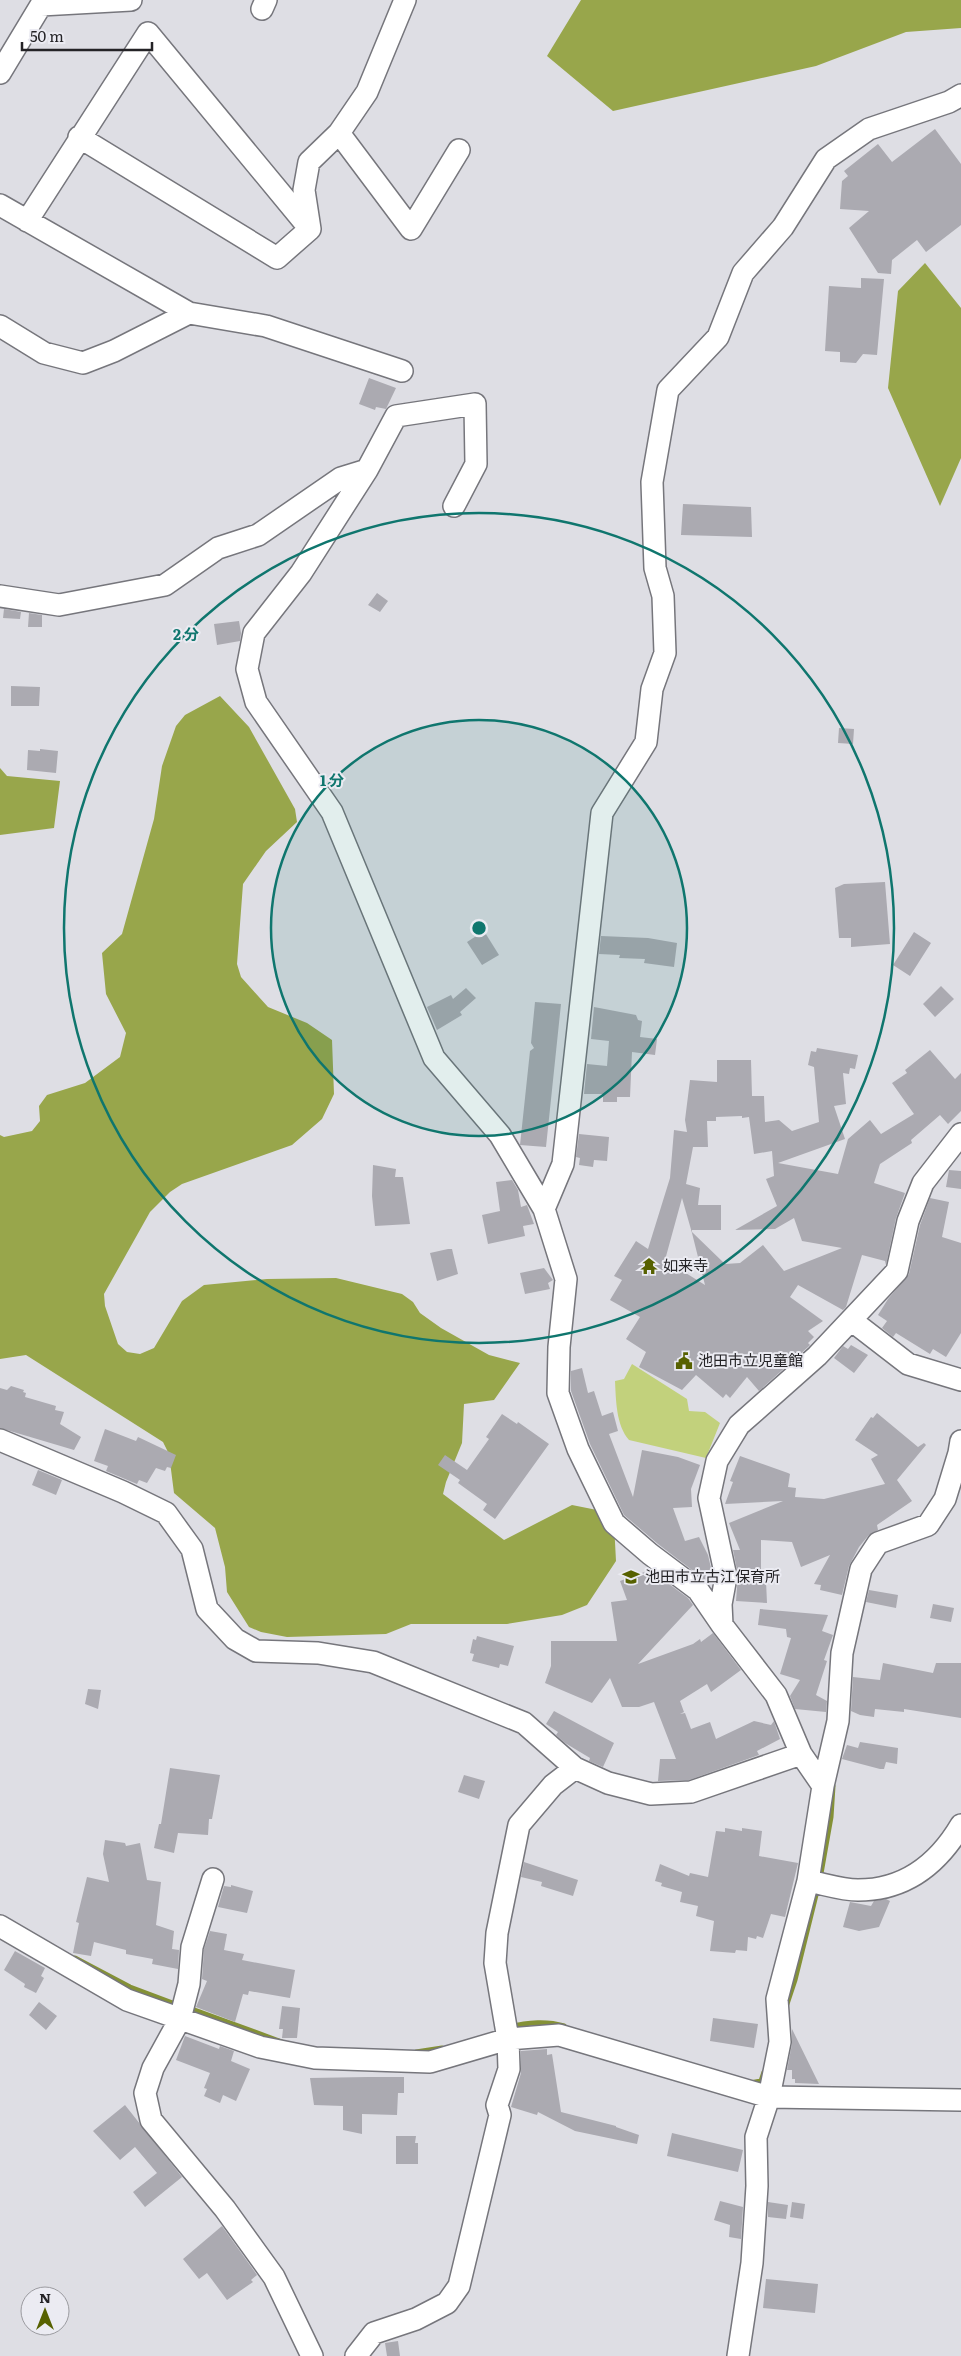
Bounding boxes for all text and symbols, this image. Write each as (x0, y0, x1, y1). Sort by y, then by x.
scale bar (22, 20, 152, 52)
text: 50 m (30, 24, 64, 47)
text: 2 分 (173, 622, 199, 645)
text: 1 分 (320, 768, 344, 791)
centre of rings (470, 919, 488, 937)
place label: 如来寺 (663, 1253, 708, 1276)
temple icon: 如来寺 (639, 1256, 659, 1276)
place label: 池田市立児童館 (698, 1348, 803, 1371)
public building icon: 池田市立児童館 (674, 1351, 694, 1371)
place label: 池田市立古江保育所 (645, 1564, 780, 1587)
school or university icon: 池田市立古江保育所 (621, 1567, 641, 1587)
north arrow (20, 2286, 70, 2336)
text: N (39, 2287, 51, 2307)

